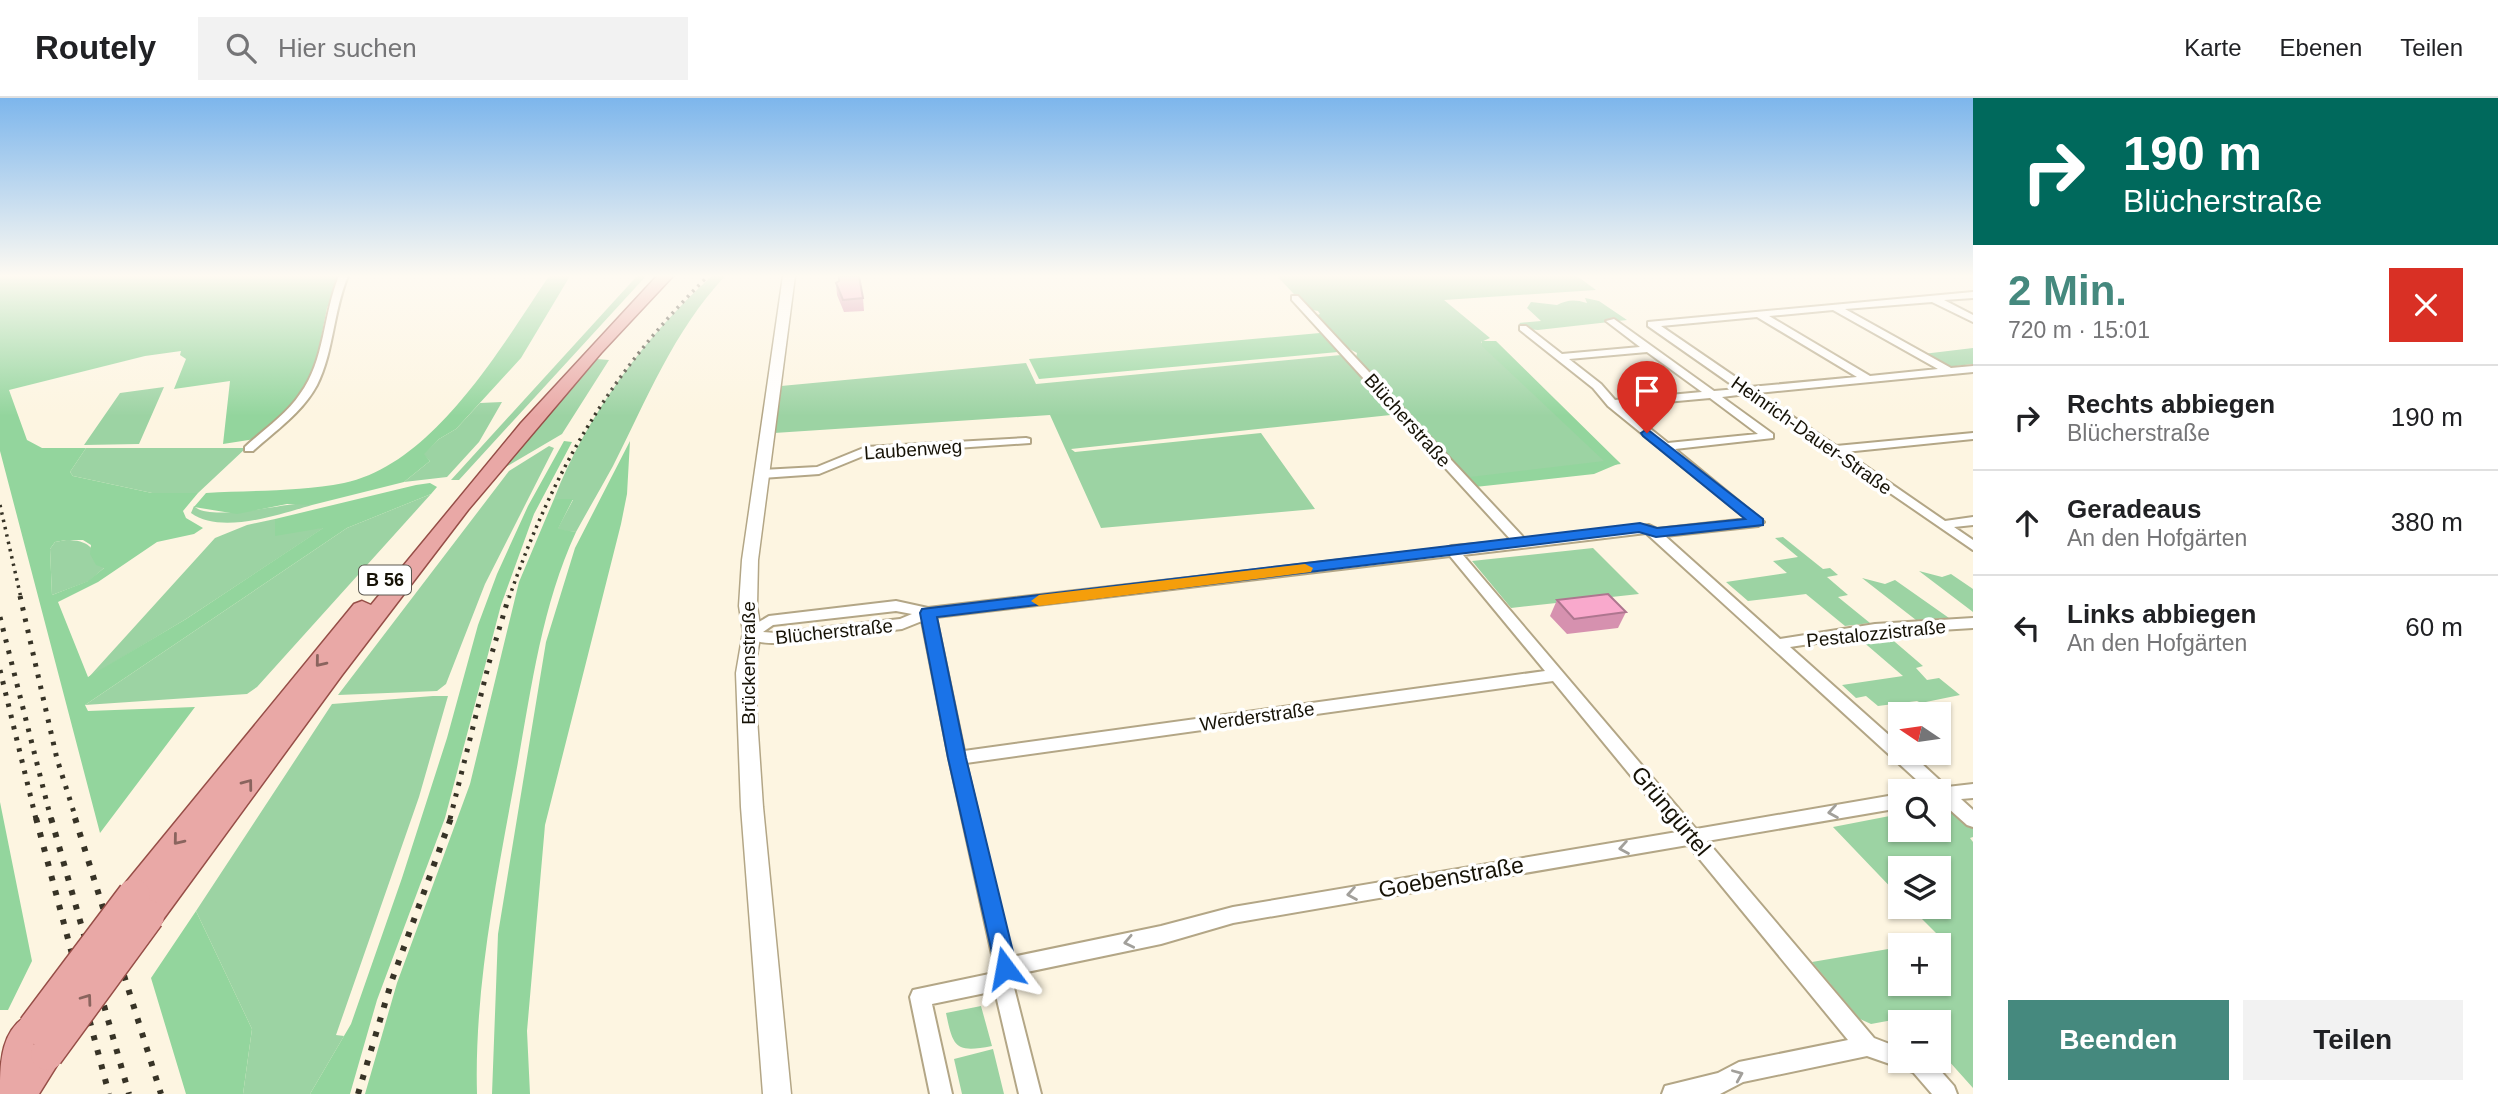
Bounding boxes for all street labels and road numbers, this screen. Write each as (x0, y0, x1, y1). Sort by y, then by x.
street label: Blücherstraße (1360, 369, 1455, 471)
street label: Heinrich-Dauer-Straße (1727, 372, 1896, 499)
street label: Laubenweg (863, 436, 963, 463)
road number: B 56 (359, 566, 411, 594)
street label: Brückenstraße (738, 601, 759, 725)
street label: Blücherstraße (774, 615, 894, 648)
street label: Pestalozzistraße (1805, 616, 1947, 651)
street label: Werderstraße (1198, 698, 1316, 735)
street label: Grüngürtel (1626, 761, 1716, 861)
street label: Goebenstraße (1376, 851, 1526, 903)

